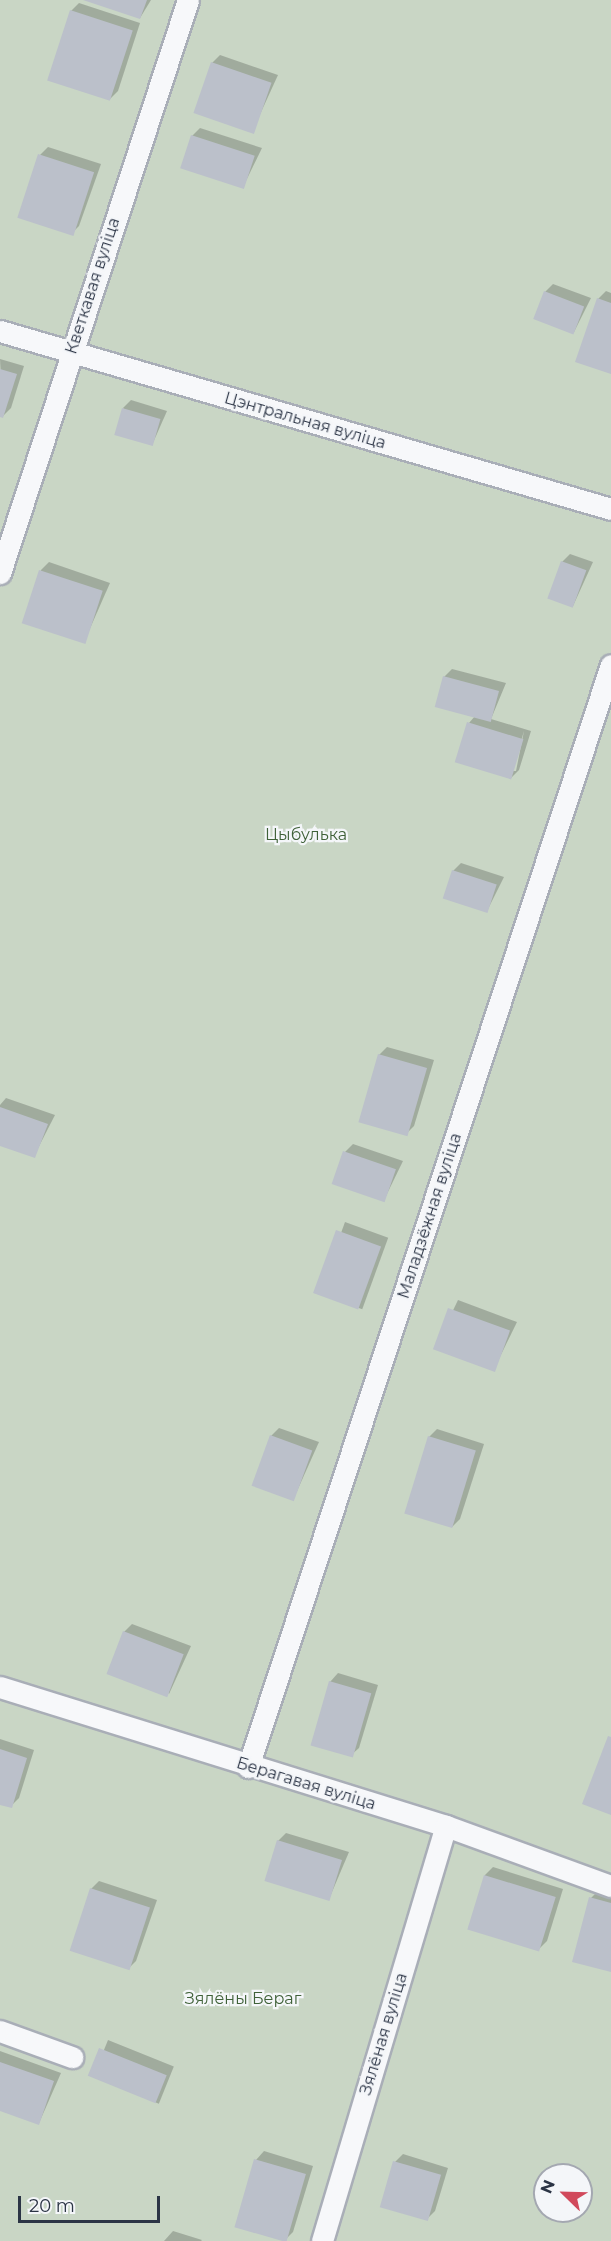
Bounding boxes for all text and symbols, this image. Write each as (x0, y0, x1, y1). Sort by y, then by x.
street label: Кветкавая вуліца (62, 215, 124, 357)
street label: Цэнтральная вуліца (222, 389, 388, 453)
park label: Цыбулька (265, 825, 347, 845)
street label: Маладзёжная вуліца (394, 1131, 466, 1301)
street label: Берагавая вуліца (234, 1754, 378, 1814)
street label: Зялёная вуліца (356, 1971, 412, 2097)
park label: Зялёны Бераг (185, 1989, 301, 2009)
north arrow (533, 2163, 593, 2223)
text: N (537, 2177, 559, 2196)
scale bar (21, 2184, 164, 2222)
text: 20 m (29, 2195, 75, 2217)

